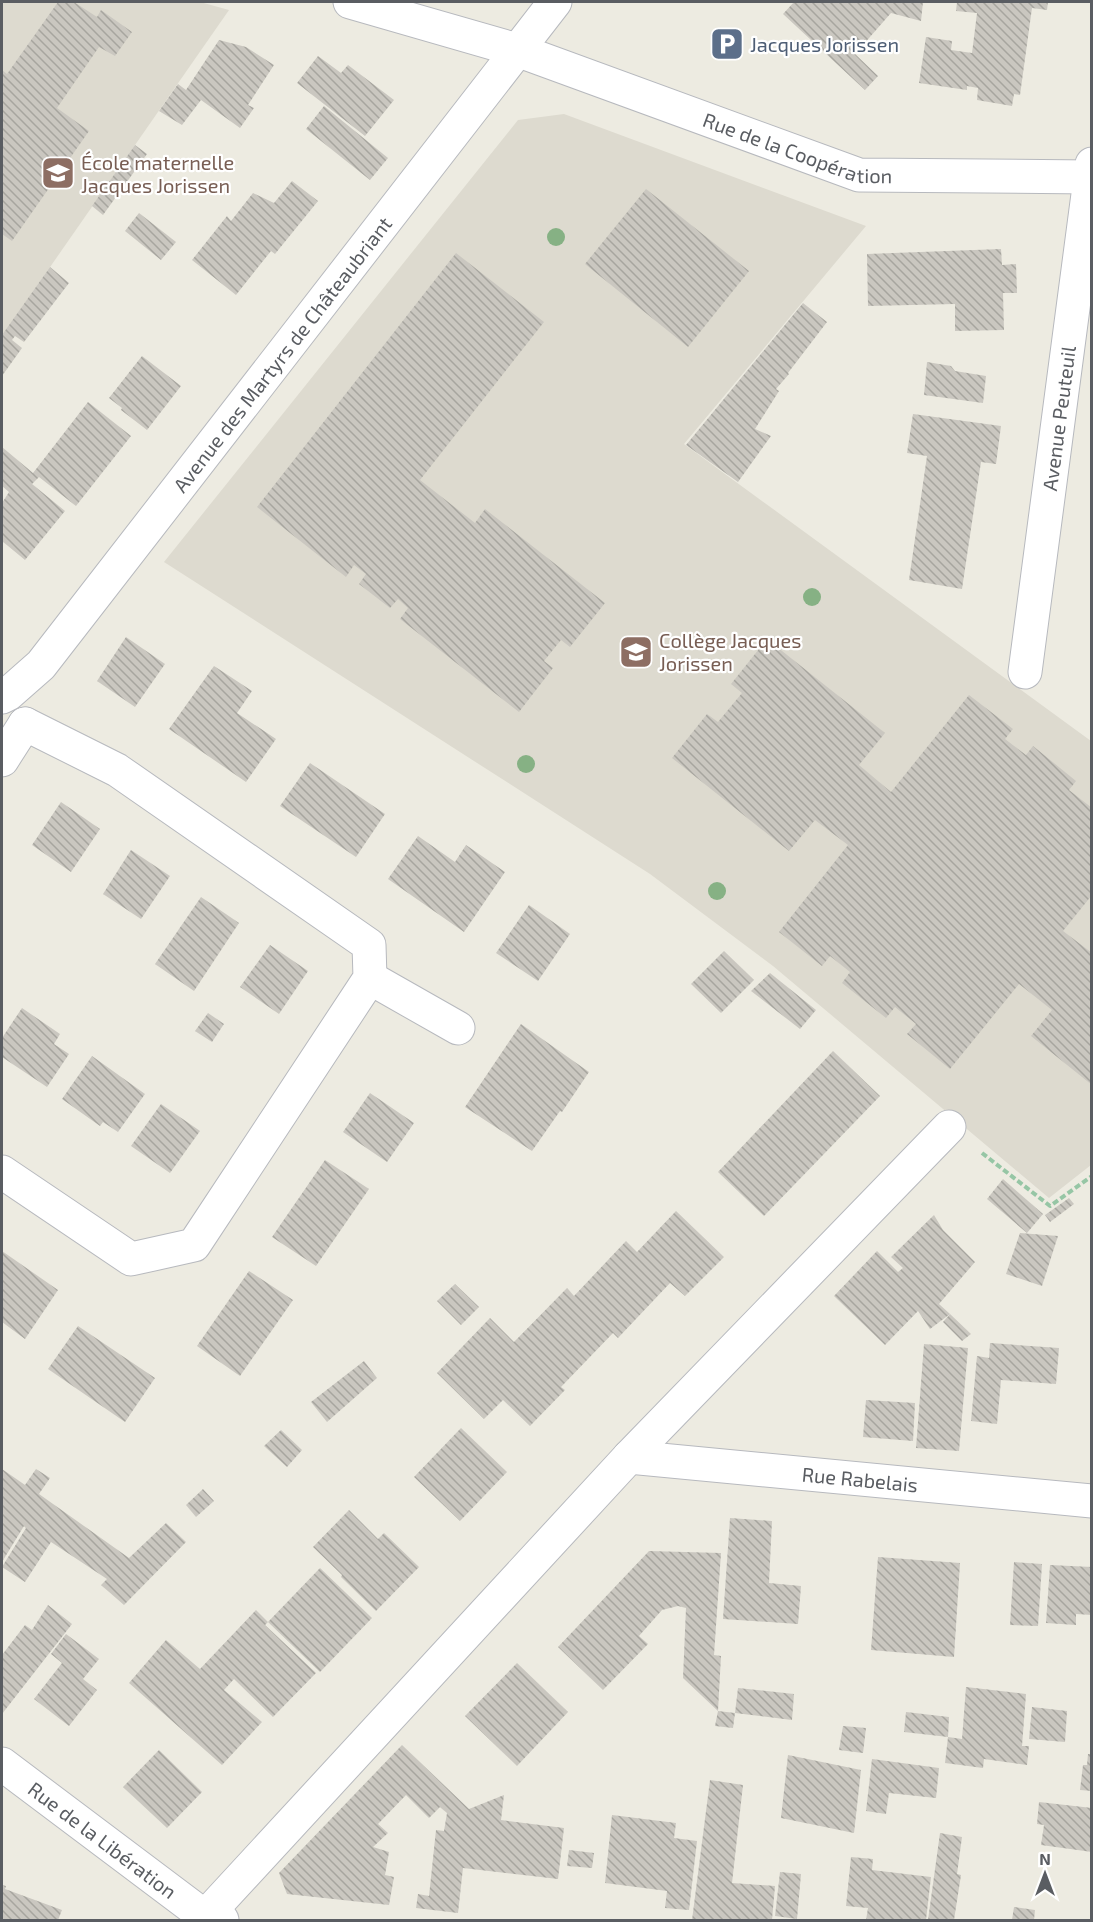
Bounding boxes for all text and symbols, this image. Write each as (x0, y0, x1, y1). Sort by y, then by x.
parking icon: Jacques Jorissen (709, 26, 745, 62)
place label: Jacques Jorissen (750, 32, 899, 56)
street label: Rue de la Coopération (700, 107, 892, 187)
place label: École maternelle Jacques Jorissen (81, 150, 234, 197)
school or university icon: École maternelle Jacques Jorissen (40, 155, 76, 191)
street label: Avenue des Martyrs de Châteaubriant (168, 211, 396, 497)
street label: Avenue Peuteuil (1037, 344, 1080, 492)
place label: Collège Jacques Jorissen (659, 628, 801, 675)
school or university icon: Collège Jacques Jorissen (618, 634, 654, 670)
street label: Rue Rabelais (801, 1461, 919, 1496)
street label: Rue de la Libération (24, 1776, 181, 1903)
north arrow (1015, 1844, 1075, 1904)
text: N (1039, 1849, 1051, 1868)

